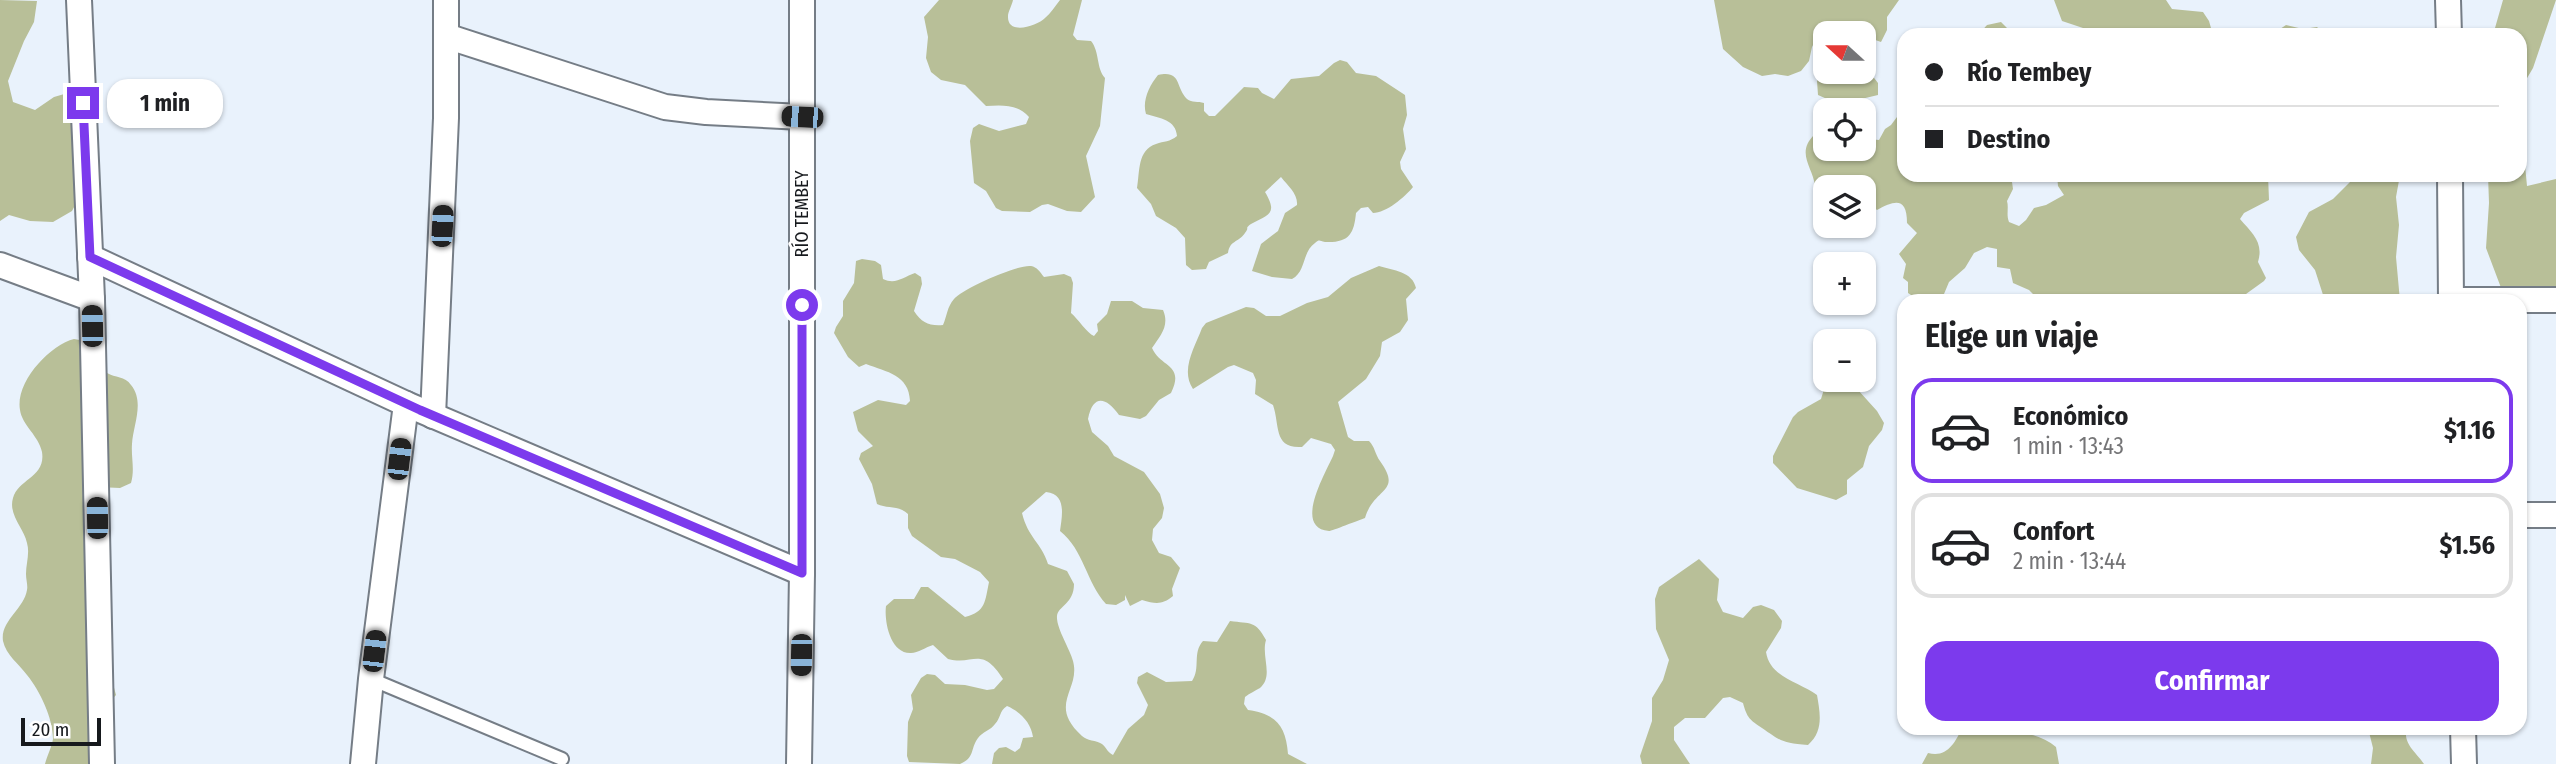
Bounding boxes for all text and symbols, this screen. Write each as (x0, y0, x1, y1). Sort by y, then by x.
north arrow (1813, 21, 1876, 84)
map controls (1813, 21, 1876, 392)
text: Río Tembey (1967, 57, 2091, 88)
callout: 1 min (108, 78, 223, 128)
route end (67, 87, 99, 119)
text: 1 min (140, 89, 190, 117)
button: locate (1813, 98, 1876, 161)
car (781, 105, 824, 129)
text: Destino (1967, 124, 2050, 155)
street label: RÍO TEMBEY (790, 171, 813, 257)
button: layers (1813, 175, 1876, 238)
car (431, 204, 454, 248)
button: + (1813, 252, 1876, 315)
route start (786, 289, 818, 321)
car (82, 305, 103, 347)
text: Elige un viaje (1925, 317, 2098, 355)
button: − (1813, 329, 1876, 392)
icon: car (1929, 399, 1992, 462)
text: Económico (2013, 401, 2128, 432)
text: $1.16 (2444, 415, 2495, 446)
text: 1 min · 13:43 (2013, 432, 2124, 460)
car (387, 437, 412, 481)
car (87, 497, 108, 539)
icon: car (1929, 514, 1992, 577)
text: Confort (2013, 516, 2094, 547)
text: $1.56 (2439, 530, 2495, 561)
text: 2 min · 13:44 (2013, 547, 2126, 575)
car (362, 629, 387, 673)
car (791, 634, 812, 676)
button: Confirmar (1925, 641, 2499, 721)
scale bar (21, 715, 102, 747)
text: 20 m (32, 718, 69, 741)

